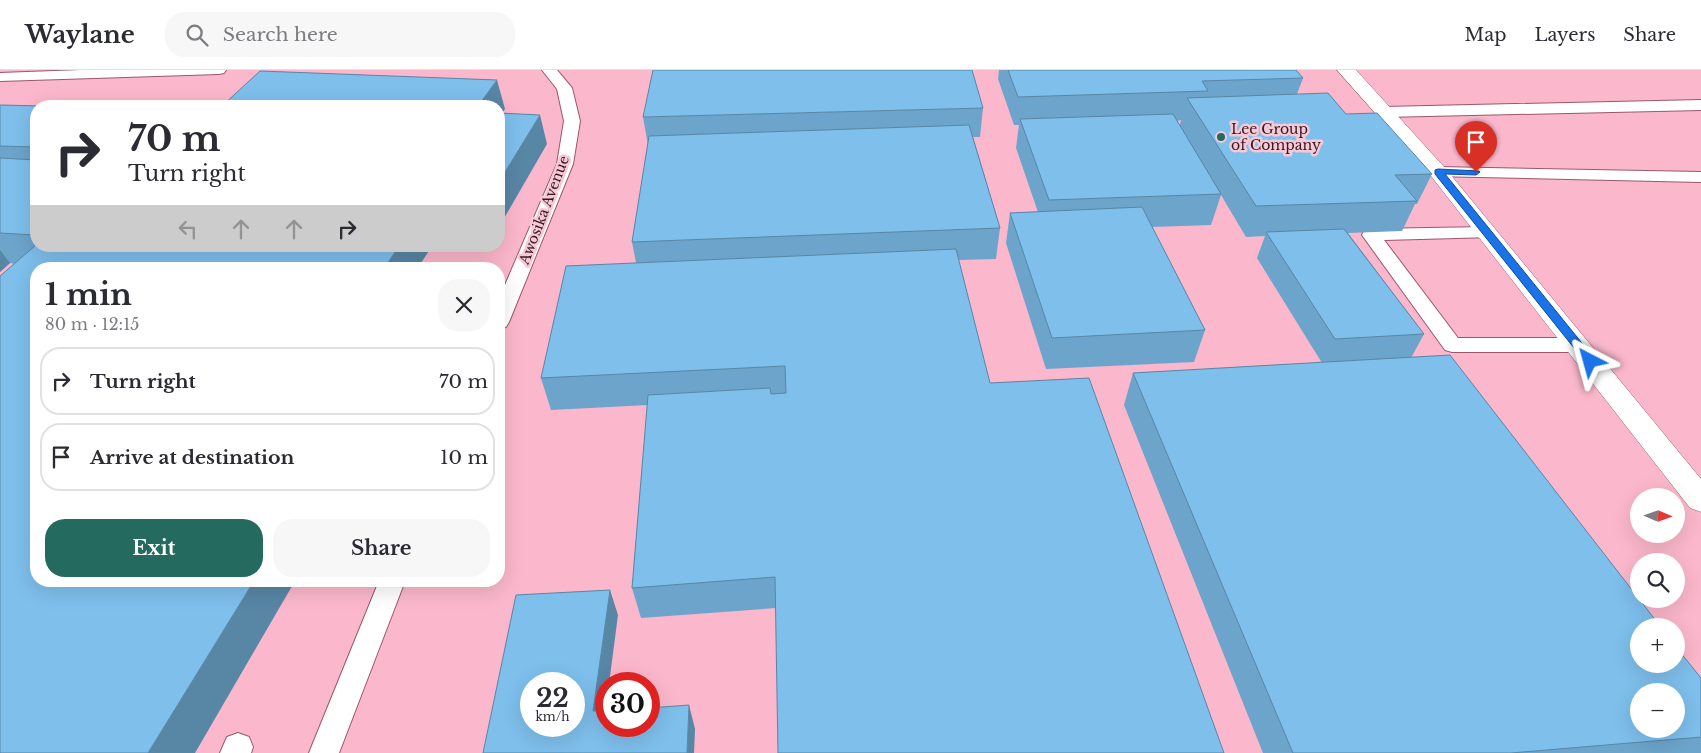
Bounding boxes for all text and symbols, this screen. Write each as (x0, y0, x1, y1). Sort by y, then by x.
search box (165, 12, 515, 57)
text: Waylane (25, 20, 135, 49)
icon: search (183, 21, 211, 49)
text: Search here (223, 23, 338, 46)
text: Map (1465, 24, 1506, 46)
text: Layers (1534, 24, 1595, 46)
text: Share (1623, 24, 1676, 46)
text: 70 m (128, 117, 221, 160)
icon: right (45, 120, 110, 185)
place label: Lee Group of Company (1231, 120, 1321, 154)
pin (1455, 121, 1497, 172)
icon: arrive (1462, 128, 1490, 156)
marker: Lee Group of Company (1215, 131, 1227, 143)
street label: Awosika Avenue (515, 153, 573, 268)
text: Turn right (128, 160, 246, 187)
icon: left (174, 215, 202, 243)
icon: ahead (227, 215, 255, 243)
icon: ahead (280, 215, 308, 243)
icon: right (333, 215, 361, 243)
text: 1 min (45, 276, 132, 313)
button: close (438, 279, 490, 331)
text: 80 m · 12:15 (45, 314, 139, 334)
position arrow (1563, 334, 1615, 386)
icon: right (47, 367, 75, 395)
text: Turn right (90, 370, 196, 393)
text: 70 m (439, 370, 488, 393)
icon: arrive (47, 443, 75, 471)
text: Arrive at destination (90, 446, 294, 469)
text: 10 m (440, 446, 488, 469)
north arrow (1630, 488, 1685, 542)
map controls (1630, 488, 1685, 738)
button: Exit (45, 519, 263, 577)
button: Share (273, 519, 490, 577)
button: search (1630, 553, 1685, 608)
button: + (1630, 618, 1685, 673)
speed limit sign: 30 (595, 672, 660, 737)
text: 22 (536, 683, 569, 714)
button: − (1630, 683, 1685, 738)
text: km/h (535, 709, 570, 724)

